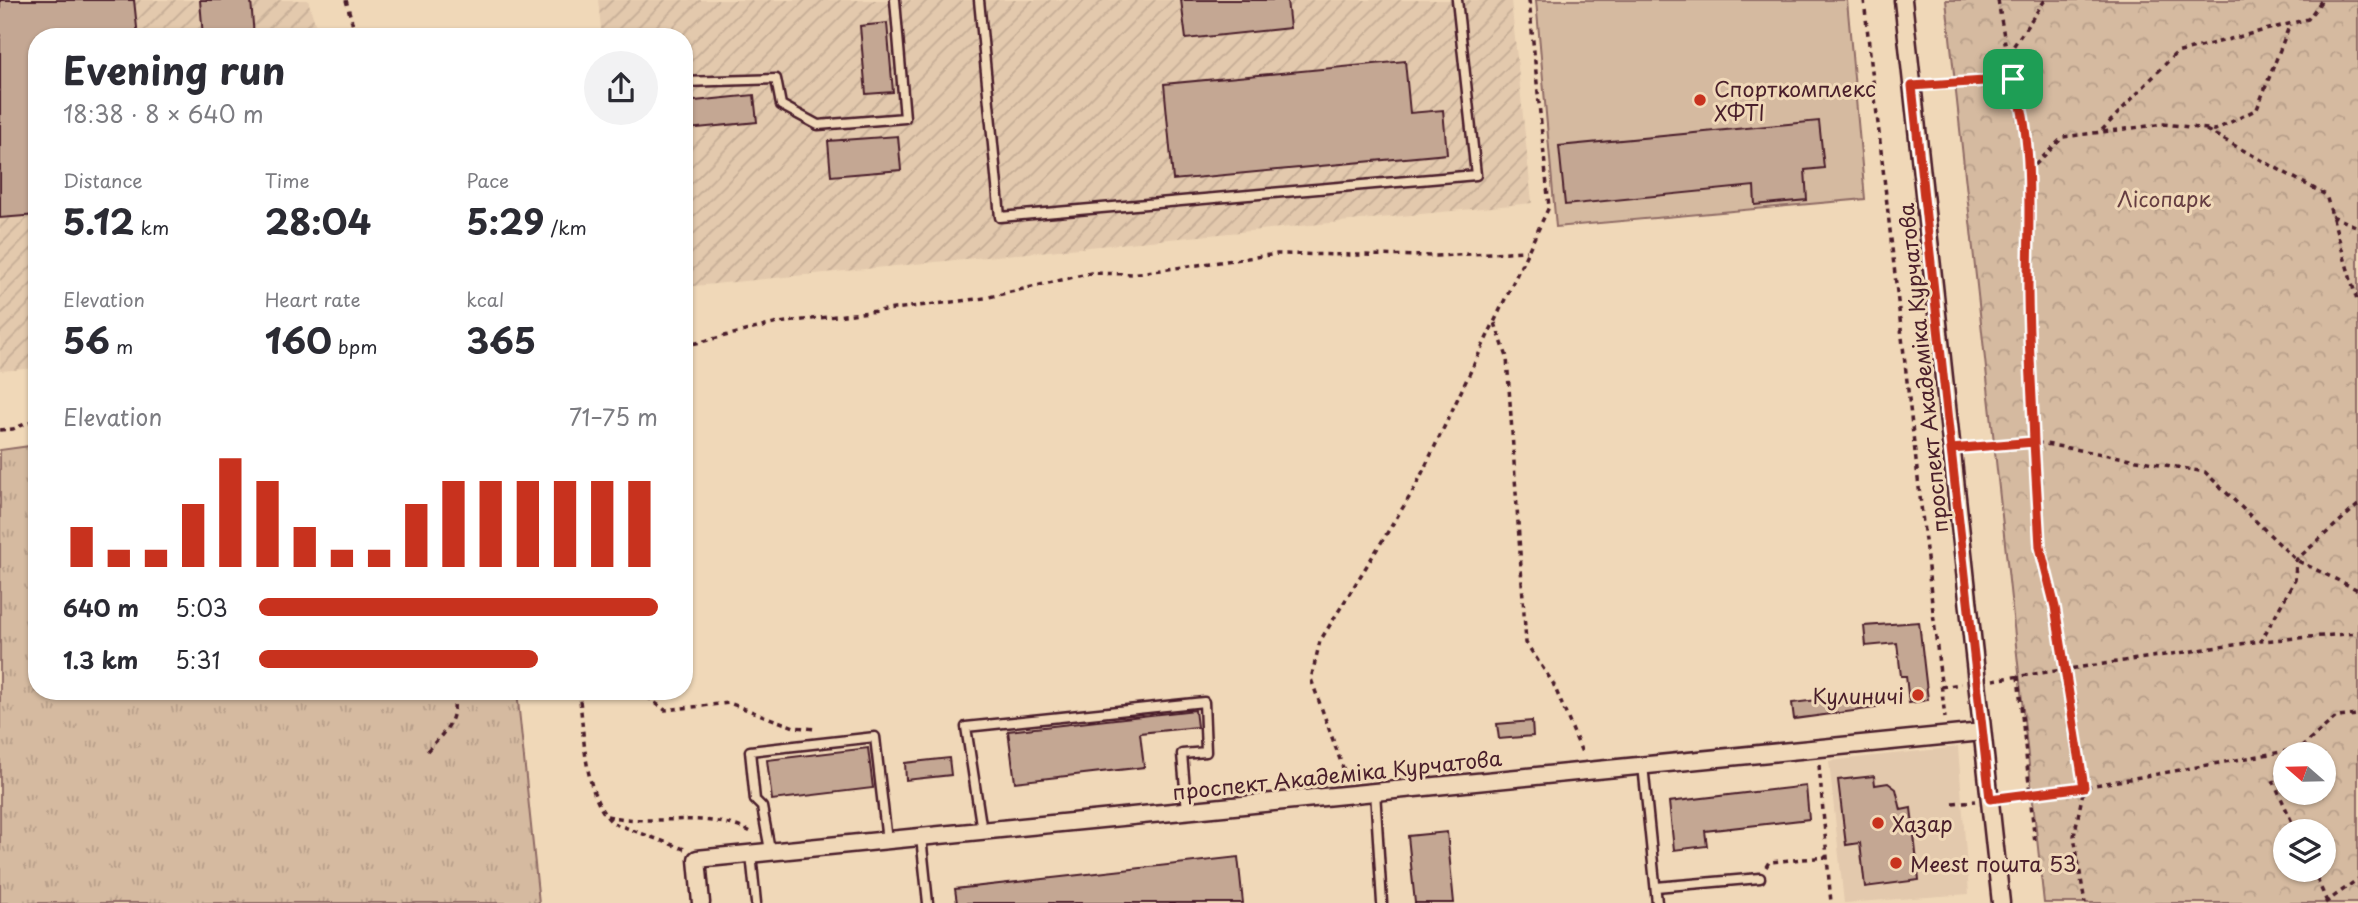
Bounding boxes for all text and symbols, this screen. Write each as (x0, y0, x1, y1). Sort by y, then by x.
text: Evening run (63, 41, 285, 98)
pin (1983, 49, 2043, 109)
button: share (584, 51, 658, 125)
icon: arrive (1994, 60, 2032, 98)
place label: Спорткомплекс ХФТІ (1714, 72, 1876, 128)
marker: Спорткомплекс ХФТІ (1692, 92, 1708, 108)
text: 18:38 · 8 × 640 m (63, 96, 264, 131)
text: Distance (63, 166, 143, 194)
text: Time (265, 166, 310, 194)
text: Pace (466, 166, 509, 194)
park label: Лісопарк (2117, 182, 2211, 214)
text: 5.12 (63, 194, 134, 247)
text: 28:04 (265, 194, 371, 247)
text: 5:29 (466, 194, 544, 247)
street label: проспект Академіка Курчатова (1889, 202, 1955, 534)
text: km (134, 213, 169, 241)
text: /km (544, 213, 587, 241)
text: Elevation (63, 285, 145, 313)
text: Heart rate (265, 285, 361, 313)
text: kcal (466, 285, 504, 313)
text: 56 (63, 313, 110, 366)
text: 160 (265, 313, 332, 366)
text: 365 (466, 313, 536, 366)
text: m (110, 332, 133, 360)
text: bpm (332, 332, 378, 360)
text: Elevation (63, 399, 162, 434)
text: 71–75 m (569, 399, 658, 434)
text: 640 m (63, 590, 139, 625)
text: 5:03 (175, 590, 228, 625)
text: 1.3 km (63, 642, 138, 677)
text: 5:31 (175, 642, 220, 677)
place label: Кулиничі (1813, 679, 1904, 711)
marker: Кулиничі (1910, 687, 1926, 703)
street label: проспект Академіка Курчатова (1171, 741, 1503, 807)
north arrow (2273, 742, 2336, 805)
map controls (2273, 742, 2336, 882)
place label: Хазар (1892, 807, 1953, 839)
marker: Хазар (1870, 815, 1886, 831)
button: layers (2273, 819, 2336, 882)
place label: Meest пошта 53 (1910, 847, 2077, 879)
marker: Meest пошта 53 (1888, 855, 1904, 871)

